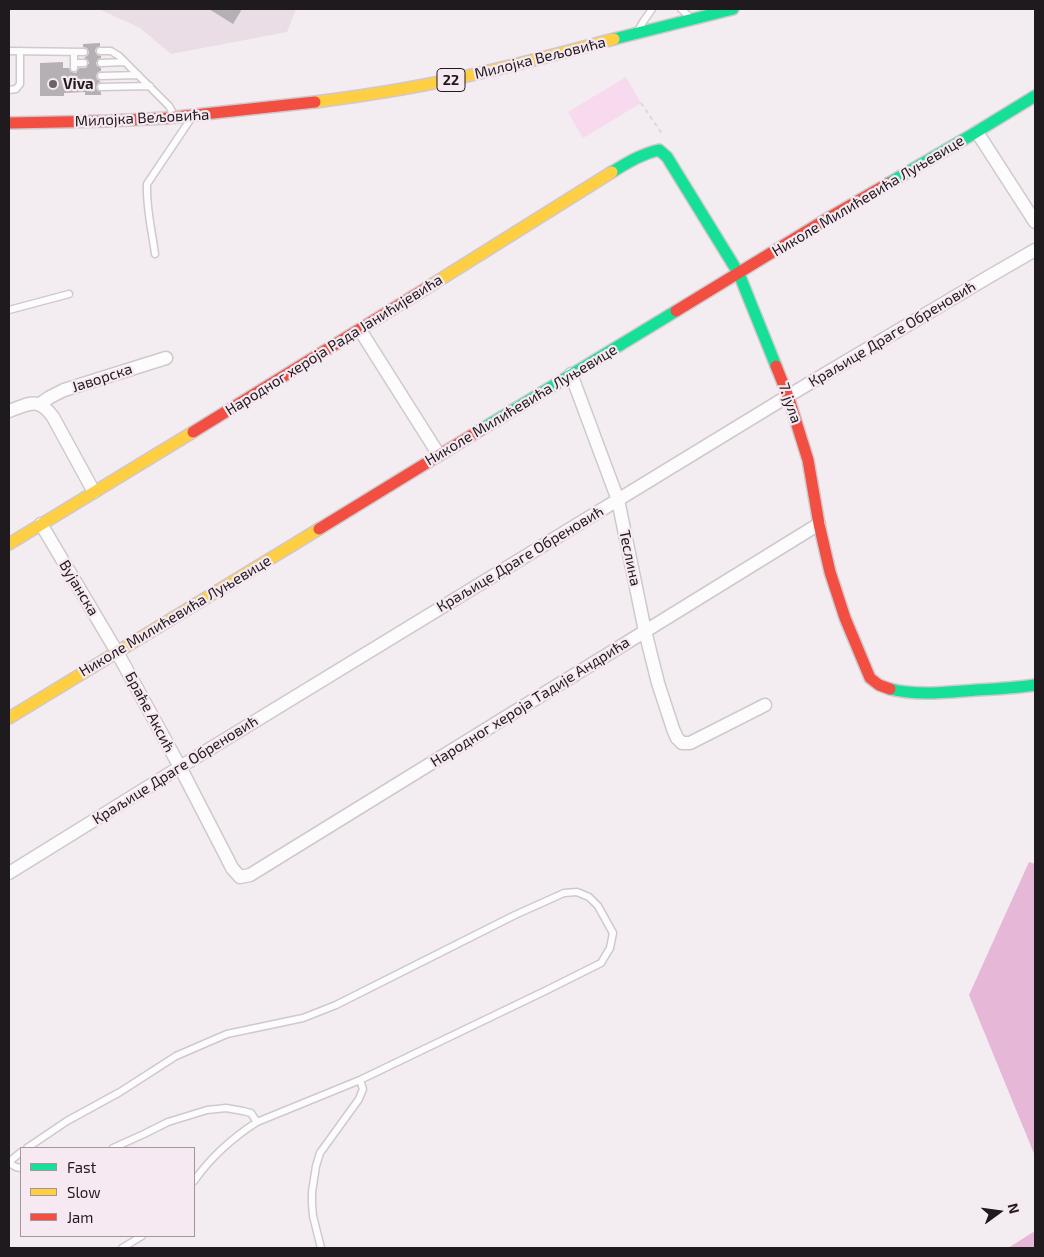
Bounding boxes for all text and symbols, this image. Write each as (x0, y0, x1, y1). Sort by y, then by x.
street label: Милојка Вељовића (473, 33, 607, 83)
road number: 22 (437, 68, 465, 92)
place label: Viva (63, 75, 94, 93)
marker: Viva (47, 78, 59, 90)
street label: Милојка Вељовића (74, 105, 210, 131)
street label: Николе Милићевића Луњевице (769, 131, 967, 261)
street label: Народног хероја Рада Јанићијевића (222, 270, 446, 420)
street label: Краљице Драге Обреновић (805, 277, 979, 391)
street label: Николе Милићевића Луњевице (422, 340, 620, 470)
street label: Јаворска (69, 360, 135, 396)
street label: 7. јула (775, 380, 805, 426)
street label: Краљице Драге Обреновић (433, 502, 607, 616)
street label: Теслина (615, 528, 645, 588)
street label: Николе Милићевића Луњевице (76, 551, 274, 681)
street label: Вујанска (55, 557, 103, 619)
street label: Народног хероја Тадије Андрића (427, 633, 633, 771)
street label: Браће Аксић (121, 669, 179, 755)
street label: Краљице Драге Обреновић (89, 712, 261, 828)
legend (20, 1147, 195, 1237)
text: Fast (67, 1158, 96, 1176)
text: Slow (67, 1183, 101, 1201)
north arrow (974, 1187, 1024, 1237)
text: N (1005, 1201, 1024, 1215)
text: Jam (67, 1208, 93, 1226)

